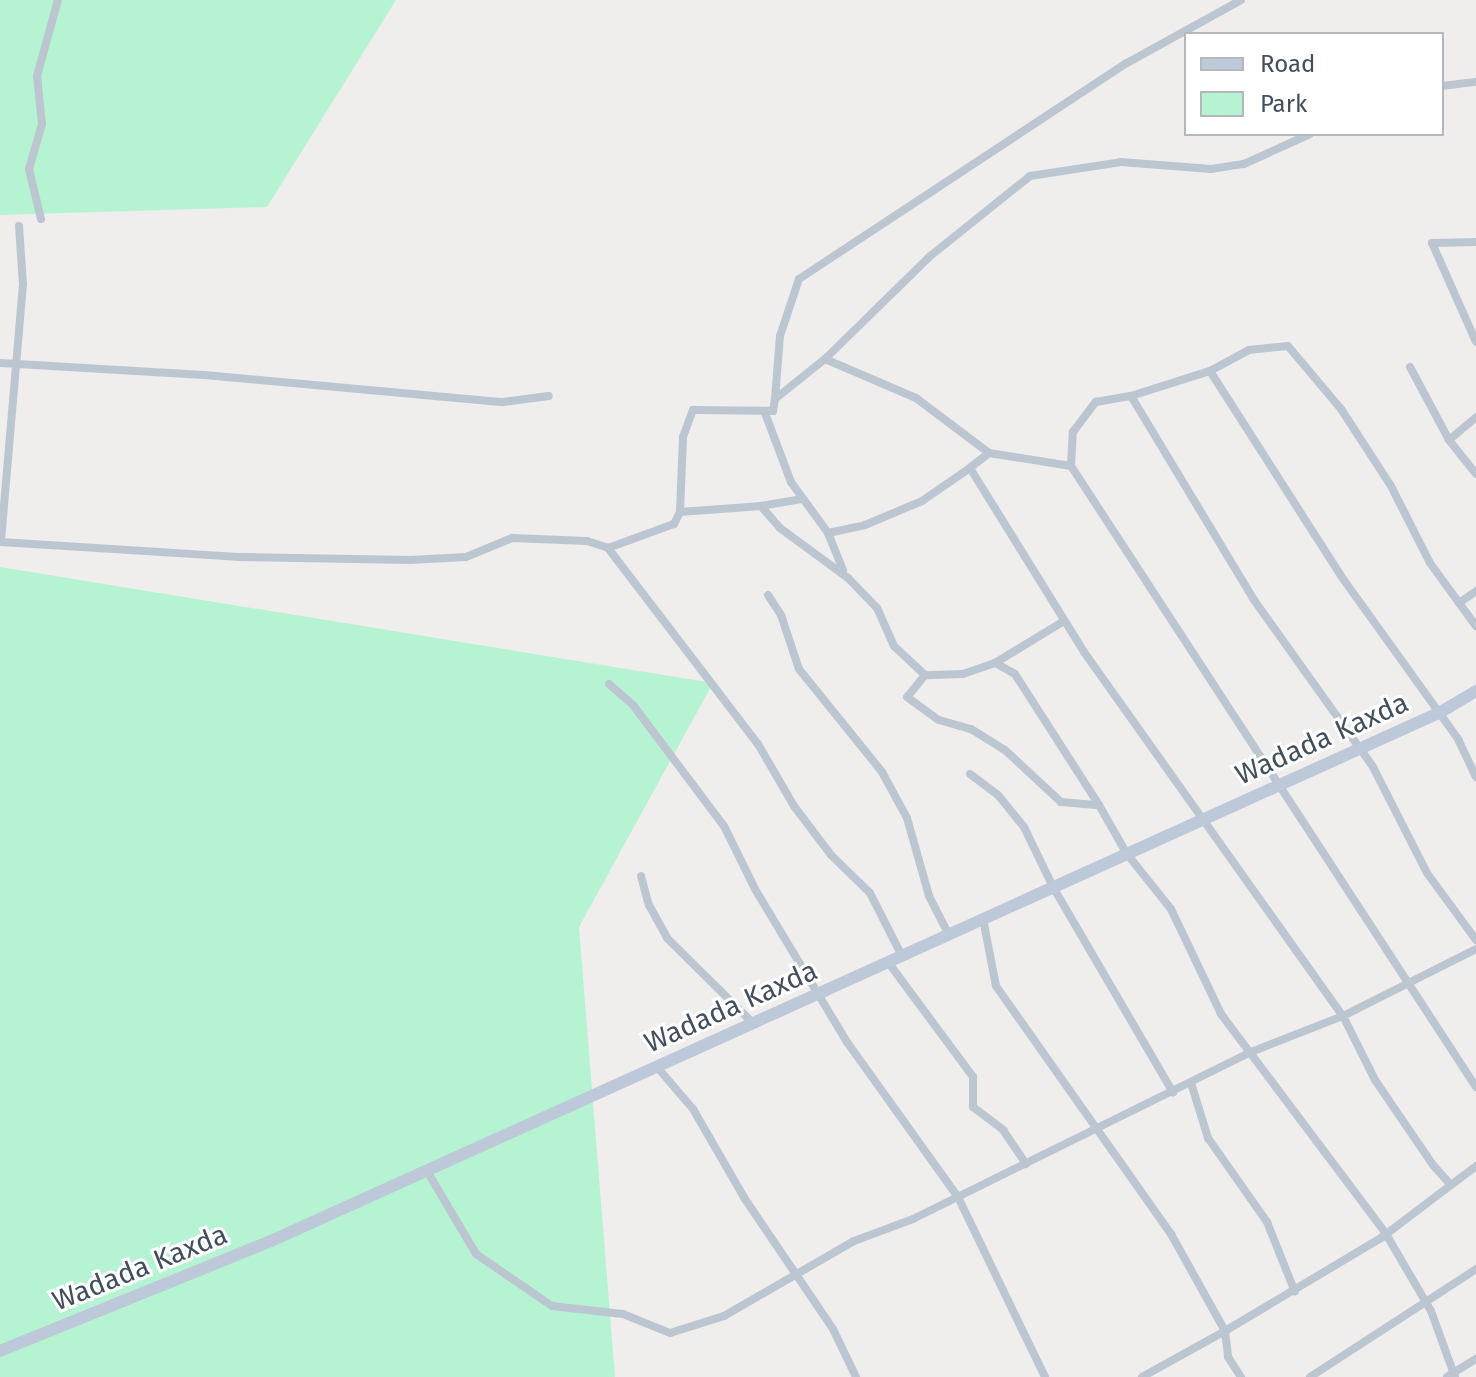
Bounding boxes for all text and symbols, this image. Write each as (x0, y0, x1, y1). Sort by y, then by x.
legend (1184, 32, 1444, 136)
text: Road (1260, 50, 1315, 78)
text: Park (1260, 90, 1307, 118)
street label: Wadada Kaxda (1230, 686, 1414, 792)
street label: Wadada Kaxda (639, 954, 823, 1060)
street label: Wadada Kaxda (48, 1218, 232, 1318)

